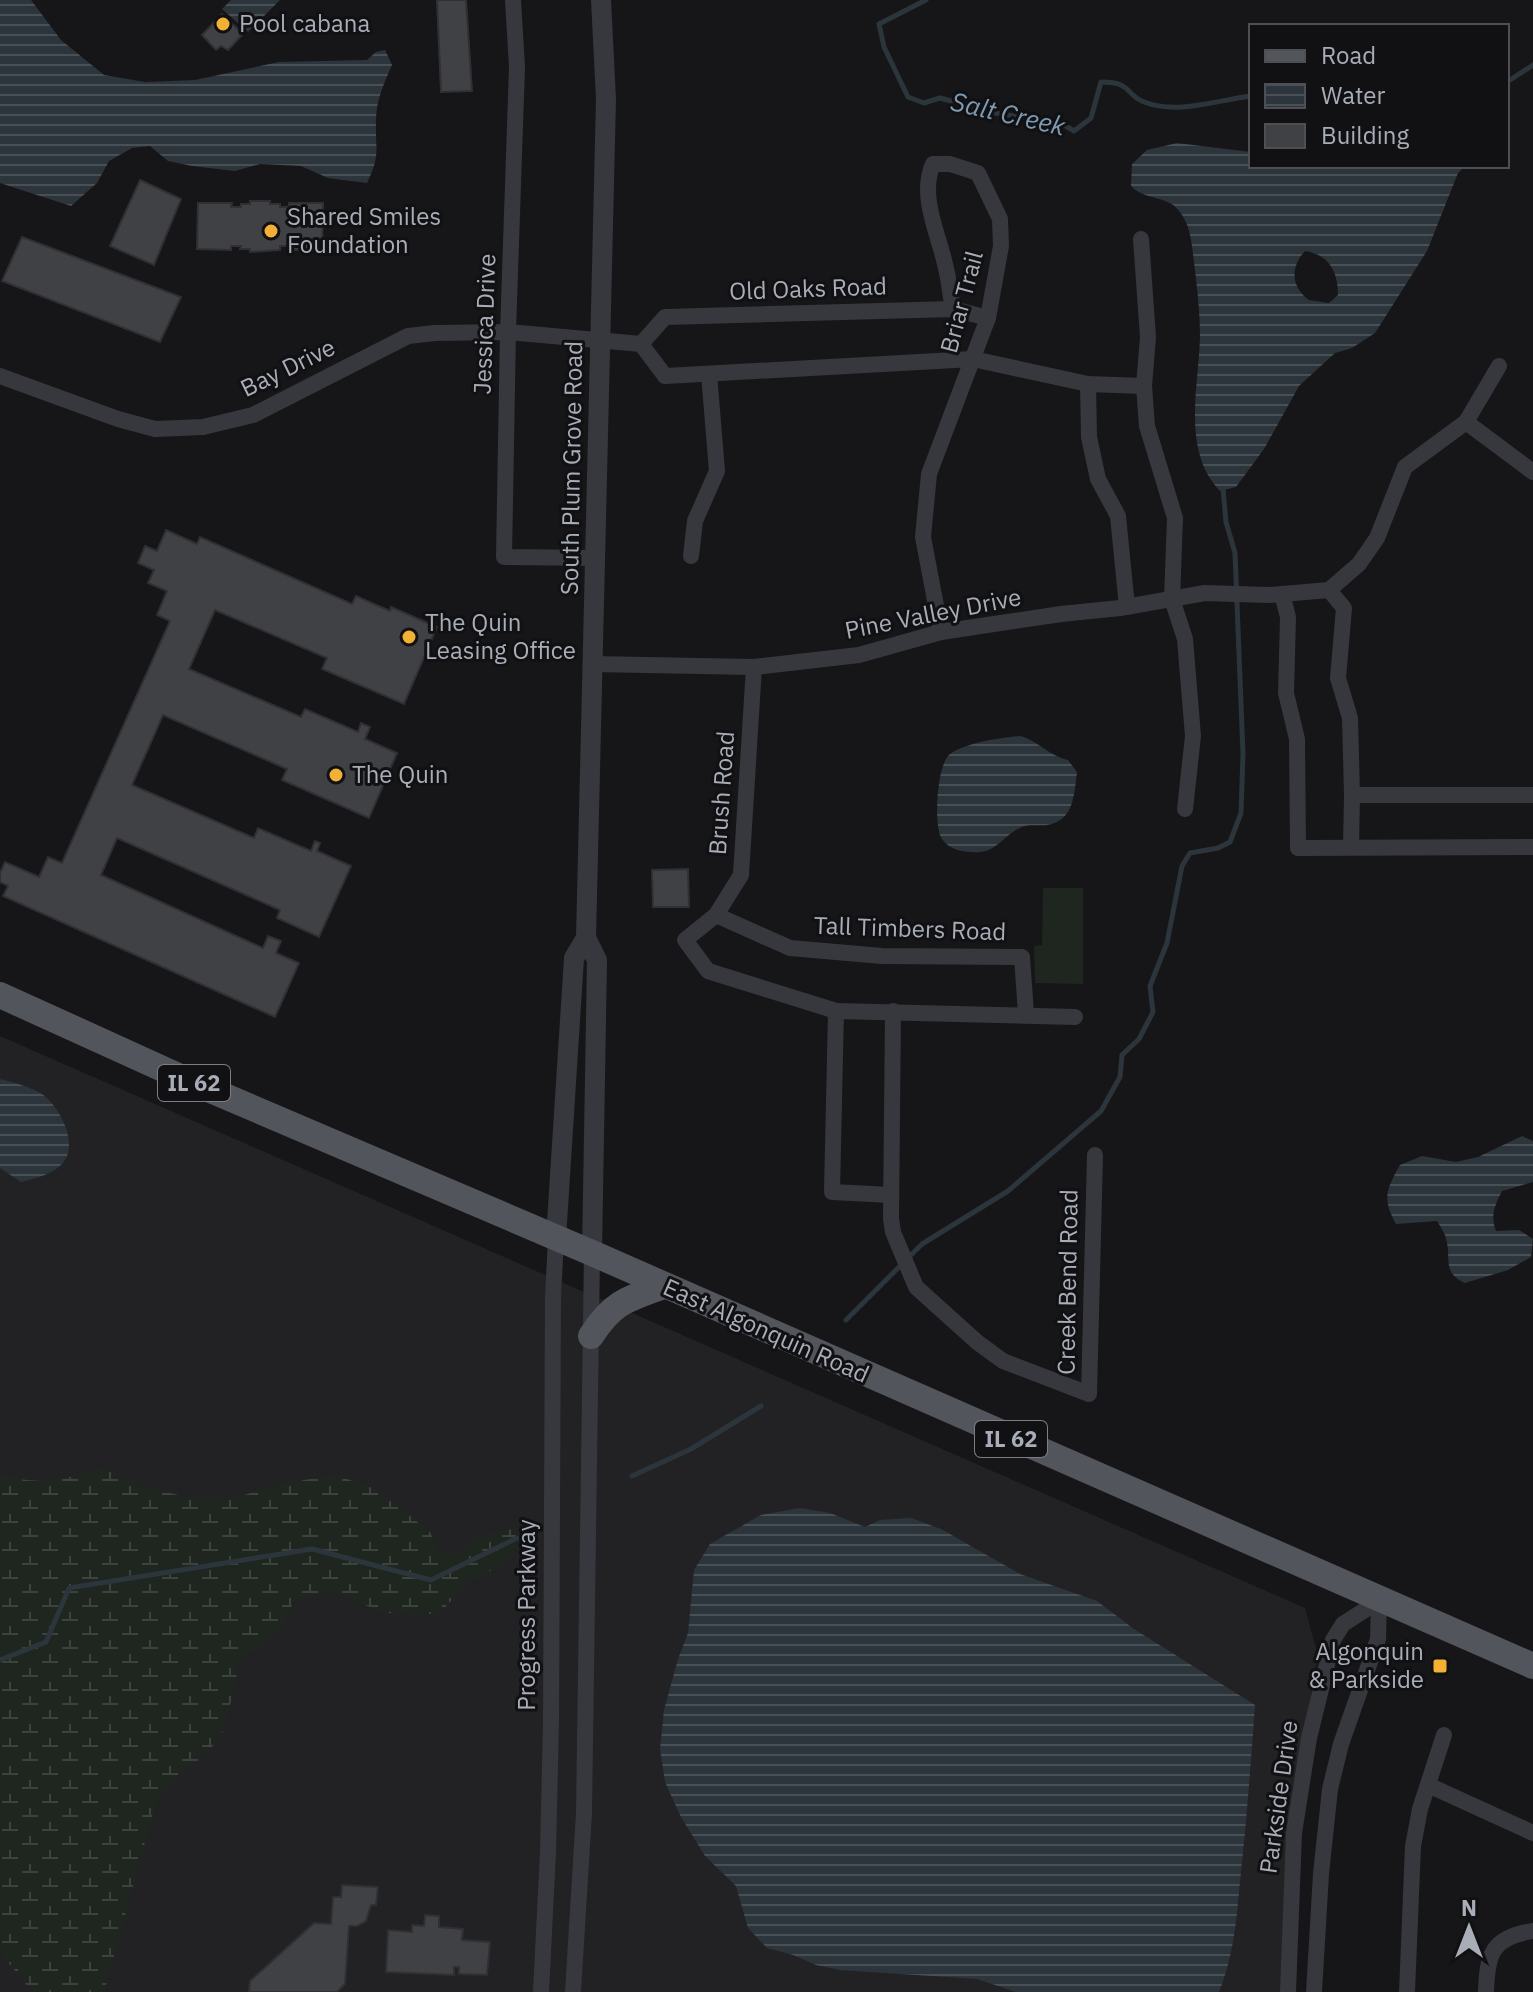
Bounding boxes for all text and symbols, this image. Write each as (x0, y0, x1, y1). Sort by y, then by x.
place label: Pool cabana (239, 7, 370, 39)
marker: Pool cabana (214, 15, 232, 33)
legend (1249, 24, 1509, 168)
text: Road (1321, 39, 1376, 71)
text: Water (1321, 79, 1385, 111)
water label: Salt Creek (948, 83, 1069, 143)
text: Building (1321, 119, 1409, 151)
place label: Shared Smiles Foundation (287, 200, 441, 260)
marker: Shared Smiles Foundation (262, 222, 280, 240)
street label: Briar Trail (932, 247, 990, 356)
street label: Jessica Drive (466, 253, 502, 395)
street label: Old Oaks Road (729, 269, 887, 307)
street label: Bay Drive (235, 330, 340, 404)
street label: South Plum Grove Road (553, 341, 589, 595)
street label: Pine Valley Drive (842, 580, 1024, 646)
place label: The Quin Leasing Office (425, 606, 576, 666)
marker: The Quin Leasing Office (400, 628, 418, 646)
street label: Brush Road (701, 730, 741, 856)
place label: The Quin (352, 758, 448, 790)
marker: The Quin (327, 766, 345, 784)
street label: Tall Timbers Road (813, 909, 1007, 947)
road number: IL 62 (158, 1065, 230, 1101)
street label: Creek Bend Road (1049, 1189, 1085, 1375)
street label: East Algonquin Road (659, 1270, 874, 1390)
road number: IL 62 (975, 1421, 1047, 1457)
street label: Progress Parkway (510, 1519, 542, 1711)
place label: Algonquin & Parkside (1309, 1635, 1424, 1695)
marker: Algonquin & Parkside (1431, 1657, 1449, 1675)
street label: Parkside Drive (1251, 1718, 1305, 1876)
north arrow (1429, 1888, 1509, 1968)
text: N (1461, 1893, 1477, 1922)

